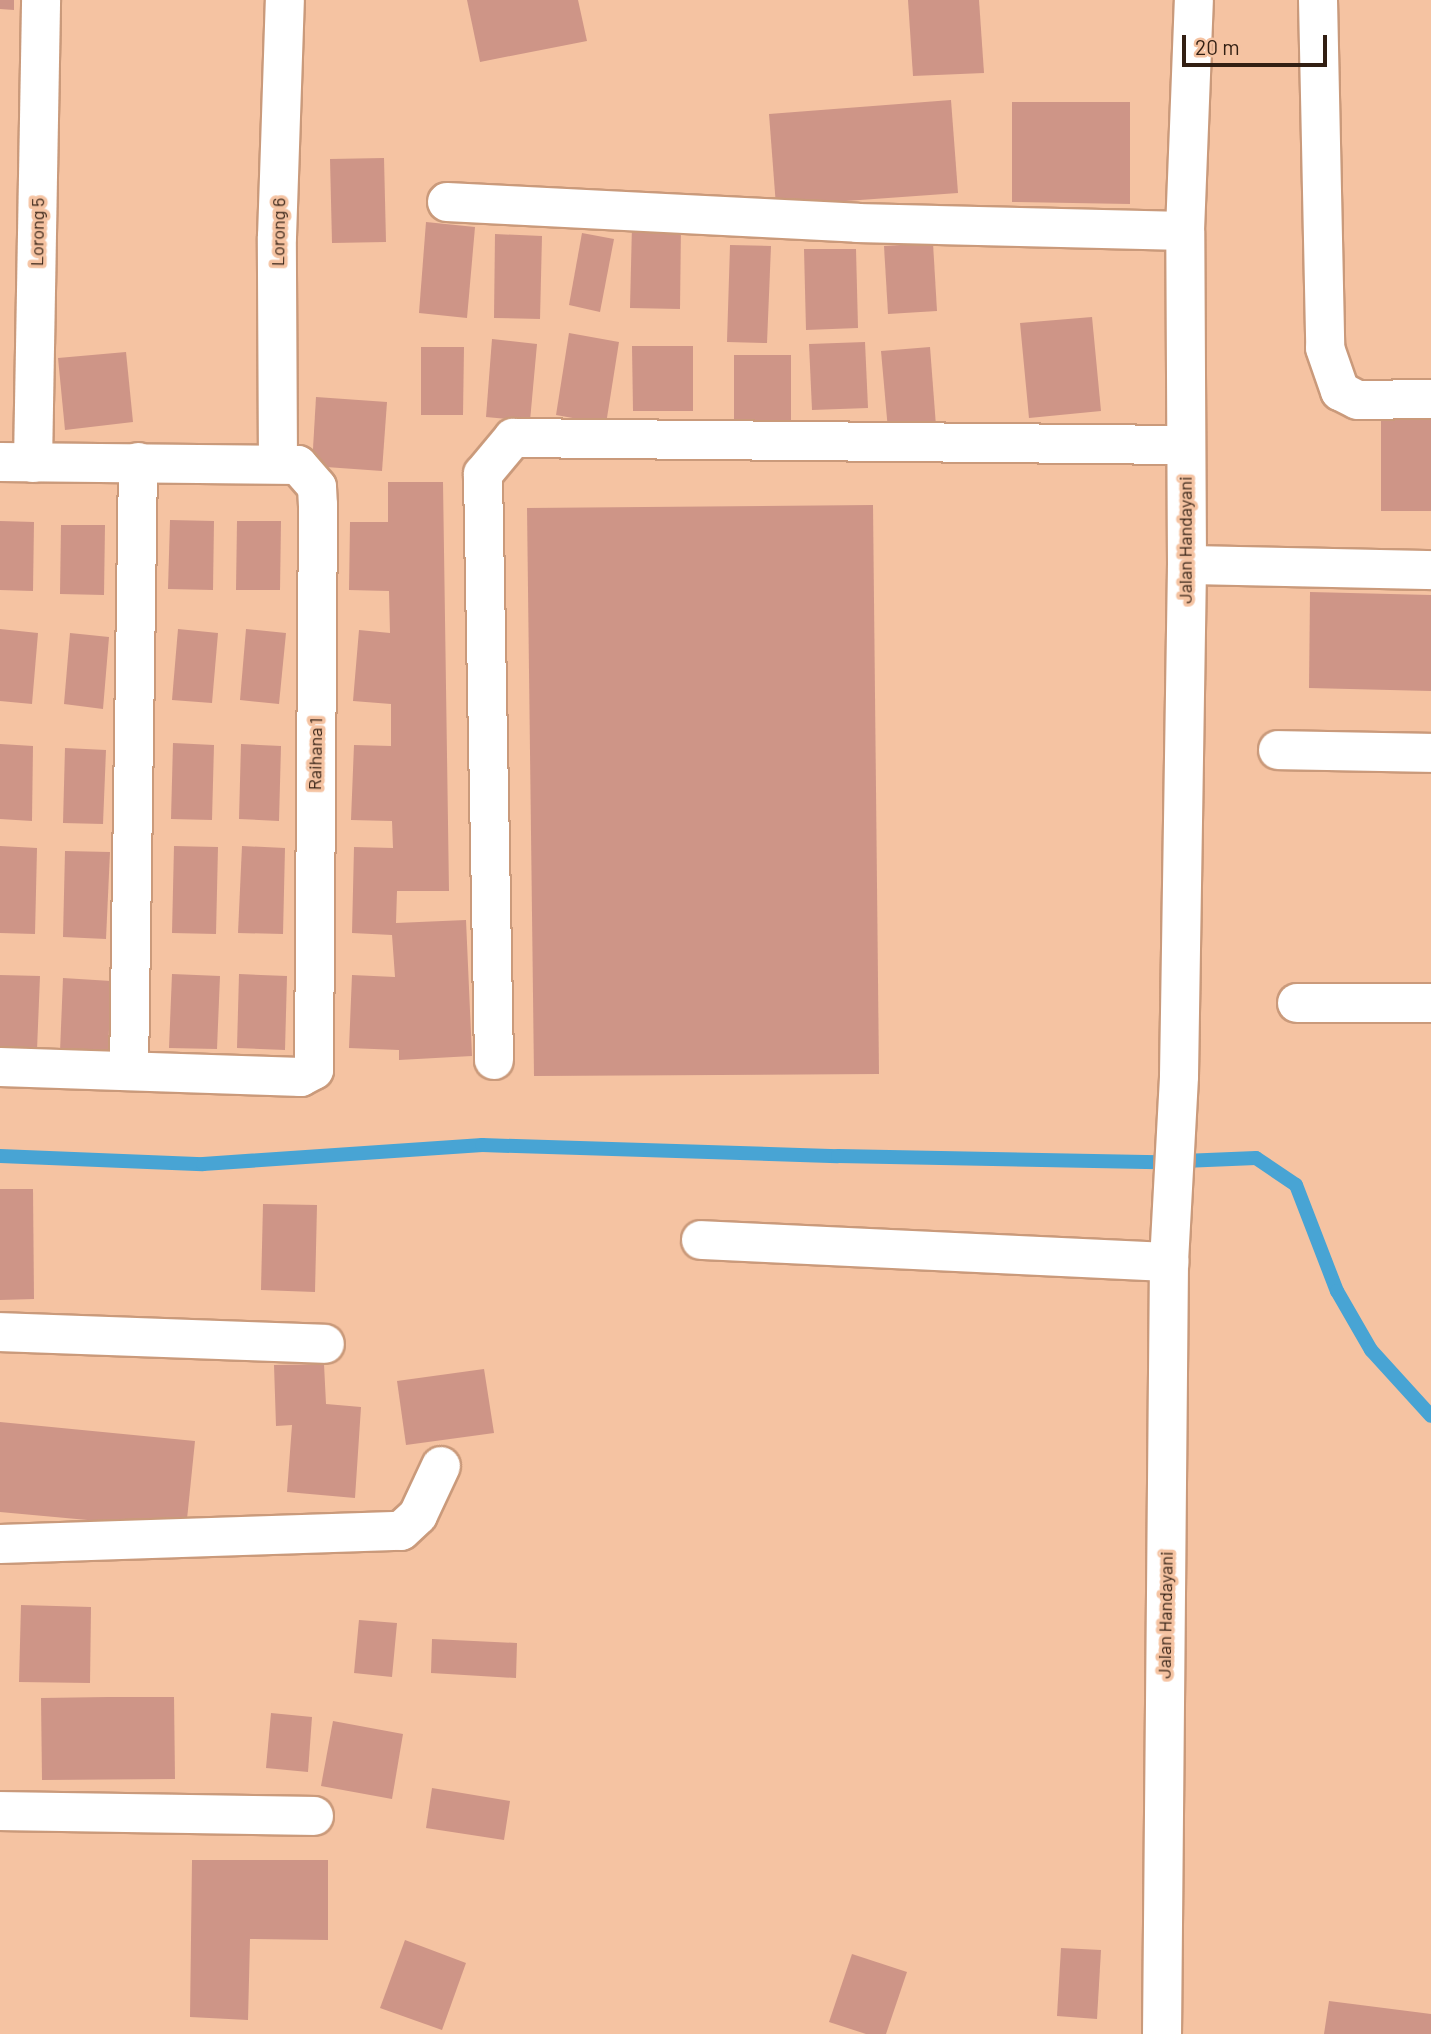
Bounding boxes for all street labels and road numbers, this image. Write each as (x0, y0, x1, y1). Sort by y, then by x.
street label: Lorong 5 (26, 198, 48, 266)
street label: Lorong 6 (267, 198, 289, 266)
street label: Jalan Handayani (1174, 476, 1196, 604)
street label: Raihana 1 (304, 718, 326, 790)
street label: Jalan Handayani (1153, 1551, 1177, 1679)

